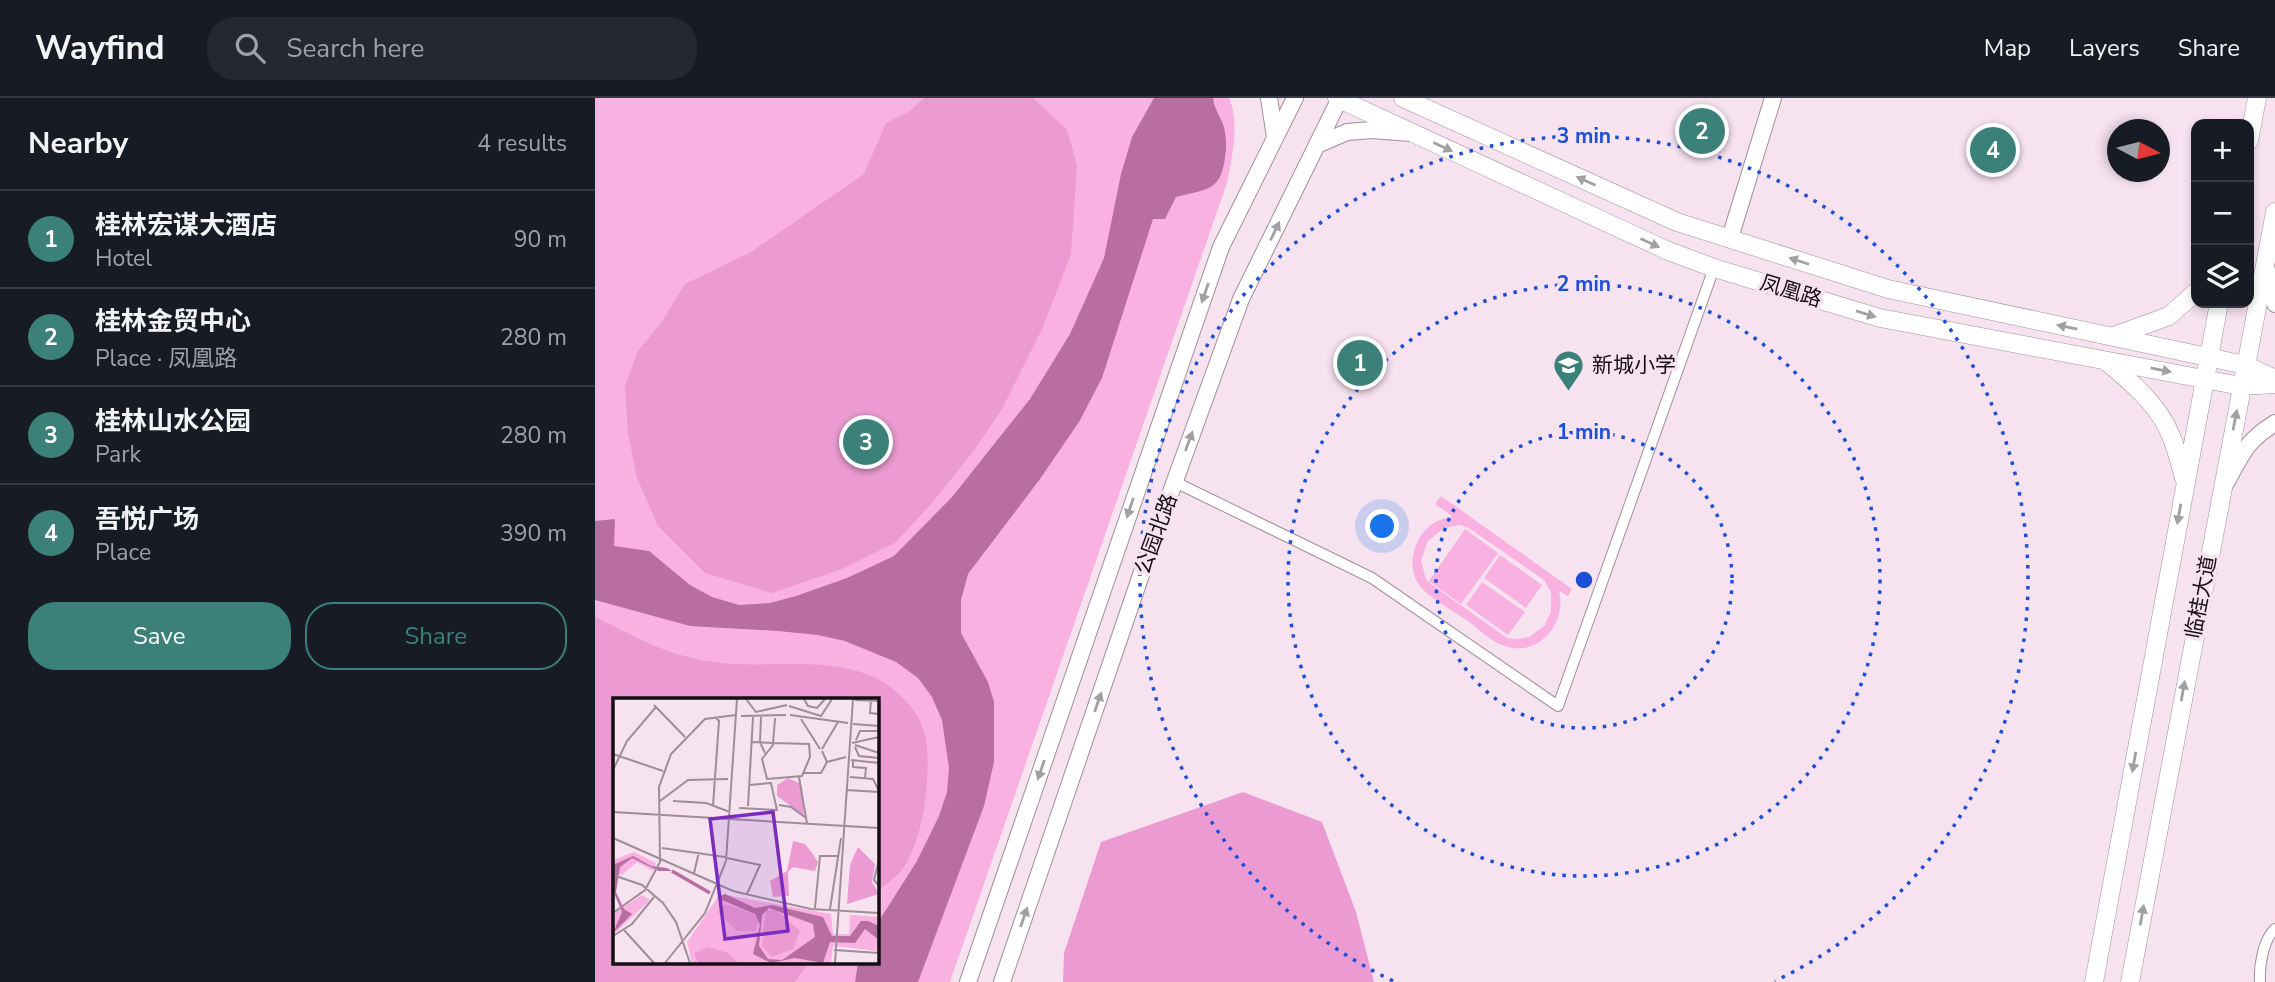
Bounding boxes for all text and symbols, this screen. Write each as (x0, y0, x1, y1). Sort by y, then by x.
search box (207, 17, 697, 80)
text: Wayfind (35, 26, 165, 71)
icon: search (231, 29, 269, 67)
text: Search here (287, 31, 424, 66)
text: Map (1984, 32, 2031, 64)
text: Layers (2069, 32, 2140, 64)
text: Share (2178, 32, 2240, 64)
pin: 2 (1679, 105, 1725, 157)
north arrow (2107, 119, 2170, 182)
map controls (2191, 119, 2254, 308)
button: + (2191, 119, 2254, 182)
text: 3 min (1557, 122, 1611, 150)
text: Nearby (28, 123, 128, 164)
pin: 4 (1970, 124, 2016, 176)
text: 4 results (477, 128, 567, 159)
one-way arrow (1433, 141, 1453, 153)
one-way arrow (1576, 175, 1596, 187)
button: − (2191, 182, 2254, 245)
text: 桂林宏谋大酒店 (95, 208, 277, 243)
one-way arrow (1269, 221, 1280, 241)
text: 1 (44, 224, 58, 255)
text: 90 m (514, 224, 567, 255)
one-way arrow (1640, 237, 1660, 249)
text: Hotel (95, 243, 152, 274)
button: layers (2191, 245, 2254, 308)
one-way arrow (1788, 255, 1809, 266)
street label: 凤凰路 (1757, 268, 1825, 314)
text: 2 min (1557, 270, 1611, 298)
one-way arrow (1199, 283, 1210, 304)
text: 桂林金贸中心 (95, 304, 251, 339)
one-way arrow (1855, 309, 1876, 319)
one-way arrow (2056, 321, 2078, 332)
text: 2 (44, 322, 58, 353)
text: 280 m (500, 322, 567, 353)
pin: 1 (1337, 337, 1383, 389)
text: Place · 凤凰路 (95, 343, 237, 374)
school or university icon: 新城小学 (1552, 348, 1586, 392)
place label: 新城小学 (1592, 351, 1676, 379)
one-way arrow (2150, 365, 2172, 376)
text: 桂林山水公园 (95, 404, 251, 439)
one-way arrow (2230, 408, 2241, 430)
pin: 3 (843, 416, 889, 468)
text: 1 min (1557, 418, 1611, 446)
text: 3 (44, 420, 58, 451)
text: 280 m (500, 420, 567, 451)
one-way arrow (1184, 431, 1195, 452)
text: Park (95, 439, 141, 470)
street label: 公园北路 (1128, 490, 1184, 578)
one-way arrow (1124, 497, 1135, 518)
text: 吾悦广场 (95, 502, 199, 537)
one-way arrow (2174, 503, 2185, 525)
your location (1365, 509, 1399, 543)
text: 4 (44, 518, 58, 549)
text: 390 m (500, 518, 567, 549)
text: Place (95, 537, 151, 568)
street label: 临桂大道 (2179, 553, 2223, 641)
centre of rings (1572, 568, 1596, 592)
button: Save (28, 602, 291, 670)
button: Share (305, 602, 567, 670)
one-way arrow (2178, 680, 2189, 702)
one-way arrow (1093, 691, 1104, 712)
inset map (613, 698, 879, 964)
one-way arrow (2128, 751, 2139, 773)
one-way arrow (1035, 759, 1046, 780)
one-way arrow (2137, 904, 2148, 926)
one-way arrow (1019, 907, 1030, 928)

